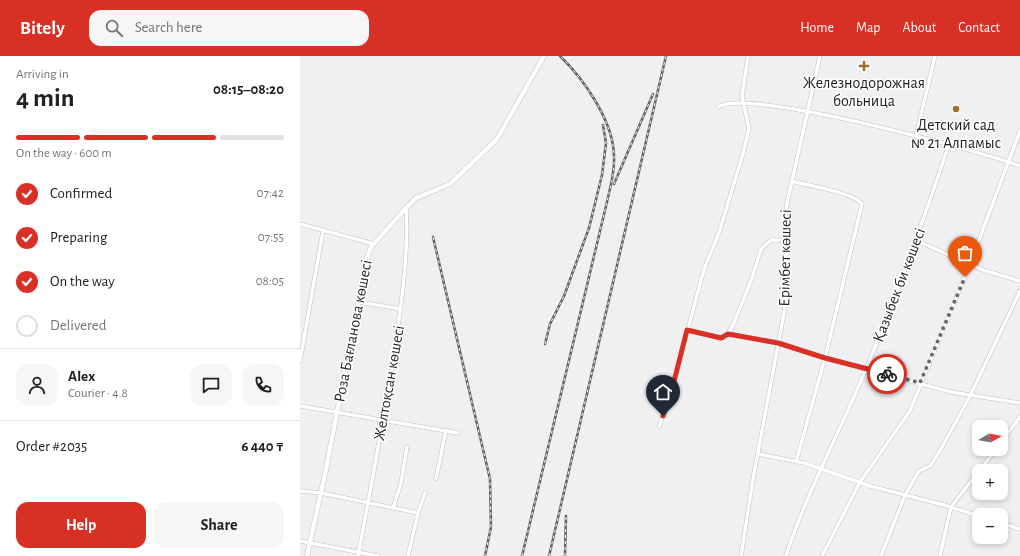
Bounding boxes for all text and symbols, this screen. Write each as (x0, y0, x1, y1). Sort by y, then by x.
search box (89, 10, 369, 46)
icon: search (103, 17, 125, 39)
text: Bitely (20, 19, 65, 38)
text: Search here (135, 20, 202, 35)
text: Home (800, 21, 834, 35)
text: Map (856, 21, 880, 35)
text: About (902, 21, 936, 35)
text: Contact (958, 21, 1000, 35)
marker: Железнодорожная больница (858, 60, 870, 72)
text: Arriving in (16, 68, 69, 81)
place label: Железнодорожная больница (803, 75, 925, 109)
text: 08:15–08:20 (213, 82, 284, 97)
text: 4 min (16, 85, 75, 111)
marker: Детский сад № 21 Алпамыс (951, 104, 961, 114)
place label: Детский сад № 21 Алпамыс (911, 117, 1001, 151)
text: On the way · 600 m (16, 147, 112, 160)
icon: check (16, 183, 38, 205)
text: Confirmed (50, 186, 112, 201)
text: 07:42 (257, 187, 284, 200)
street label: Ерімбет көшесі (776, 209, 794, 307)
street label: Қазыбек би көшесі (870, 226, 928, 344)
icon: check (16, 227, 38, 249)
text: Preparing (50, 230, 107, 245)
text: 07:55 (258, 231, 284, 244)
pin (948, 236, 982, 277)
icon: bag (954, 242, 976, 264)
street label: Роза Бағланова көшесі (331, 258, 375, 404)
icon: check (16, 271, 38, 293)
text: On the way (50, 274, 115, 289)
text: 08:05 (256, 275, 284, 288)
text: Delivered (50, 318, 107, 333)
street label: Желтоқсан көшесі (371, 324, 407, 442)
courier (867, 354, 907, 394)
icon: bike (876, 363, 898, 385)
button: person (16, 364, 58, 406)
button: chat (190, 364, 232, 406)
button: phone (242, 364, 284, 406)
text: Alex (68, 369, 95, 384)
pin (646, 375, 680, 416)
icon: home (652, 381, 674, 403)
text: Courier · 4.8 (68, 387, 128, 400)
north arrow (972, 420, 1008, 456)
map controls (972, 420, 1008, 544)
text: Order #2035 (16, 439, 87, 454)
text: 6 440 ₸ (241, 439, 284, 454)
button: + (972, 464, 1008, 500)
button: Help (16, 502, 146, 548)
button: Share (154, 502, 284, 548)
button: − (972, 508, 1008, 544)

